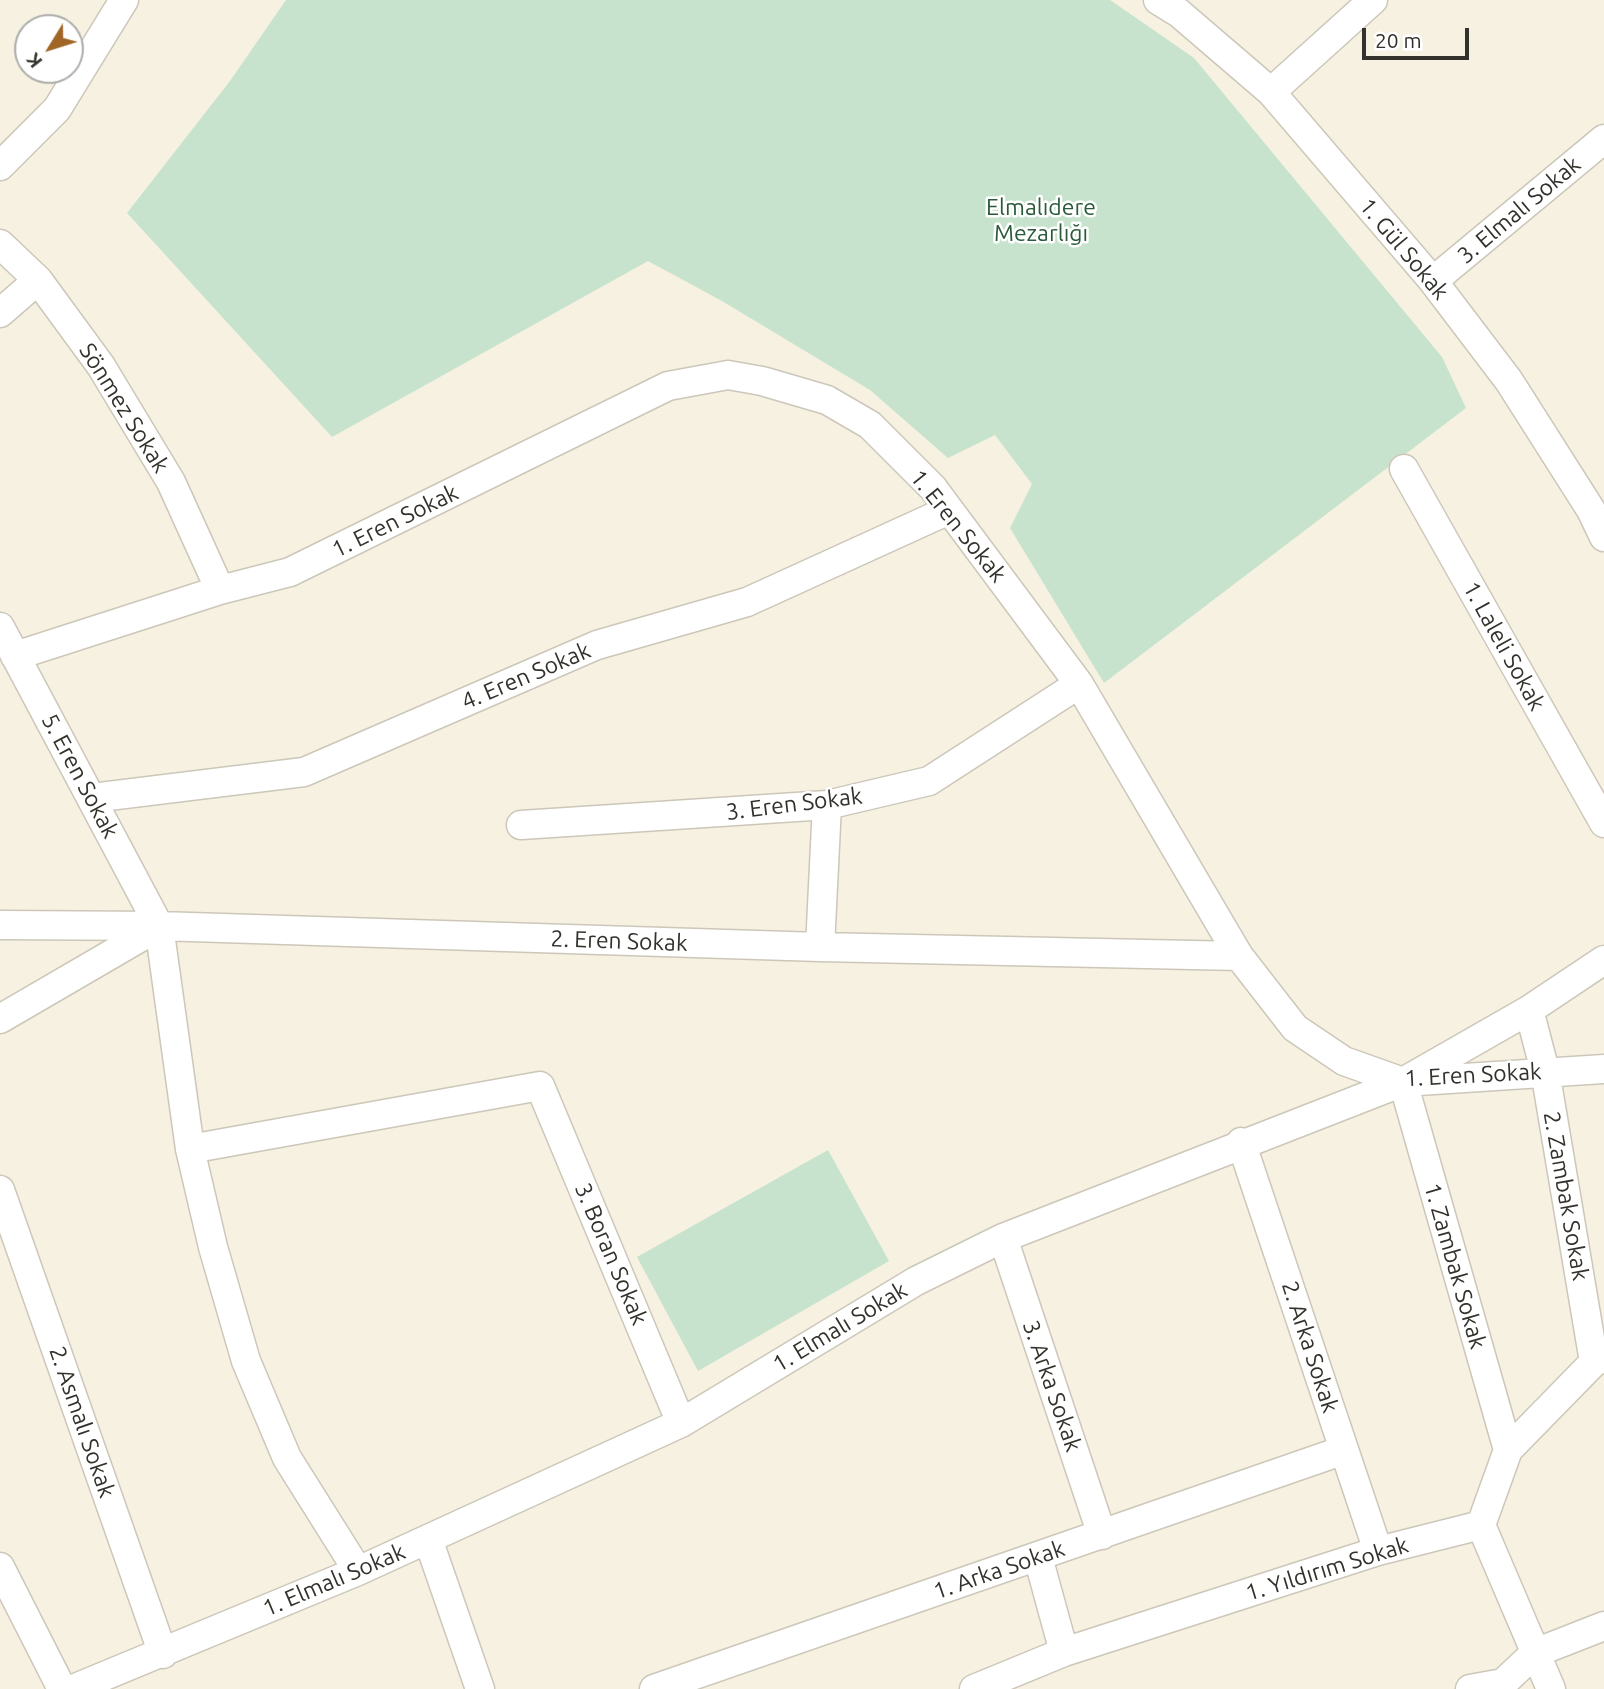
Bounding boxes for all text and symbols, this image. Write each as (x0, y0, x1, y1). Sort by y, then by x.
north arrow (14, 14, 84, 84)
scale bar (1366, 14, 1473, 58)
text: 20 m (1375, 28, 1422, 52)
text: K (21, 49, 47, 72)
street label: 3. Elmalı Sokak (1452, 151, 1586, 269)
park label: Elmalıdere Mezarlığı (986, 193, 1096, 247)
street label: 1. Gül Sokak (1354, 193, 1454, 305)
street label: Sönmez Sokak (73, 338, 175, 478)
street label: 1. Eren Sokak (904, 464, 1012, 588)
street label: 1. Eren Sokak (327, 479, 463, 563)
street label: 1. Laleli Sokak (1457, 577, 1551, 715)
street label: 4. Eren Sokak (457, 637, 595, 715)
street label: 5. Eren Sokak (36, 709, 124, 843)
street label: 3. Eren Sokak (724, 782, 864, 826)
street label: 2. Eren Sokak (550, 925, 688, 957)
street label: 1. Eren Sokak (1404, 1058, 1542, 1092)
street label: 2. Zambak Sokak (1538, 1109, 1594, 1283)
street label: 3. Boran Sokak (569, 1179, 653, 1329)
street label: 1. Zambak Sokak (1418, 1180, 1492, 1352)
street label: 1. Elmalı Sokak (768, 1276, 912, 1378)
street label: 2. Arka Sokak (1276, 1278, 1344, 1416)
street label: 3. Arka Sokak (1017, 1317, 1087, 1455)
street label: 2. Asmalı Sokak (43, 1343, 121, 1501)
street label: 1. Yıldırım Sokak (1242, 1531, 1412, 1607)
street label: 1. Arka Sokak (930, 1535, 1068, 1605)
street label: 1. Elmalı Sokak (259, 1538, 409, 1622)

